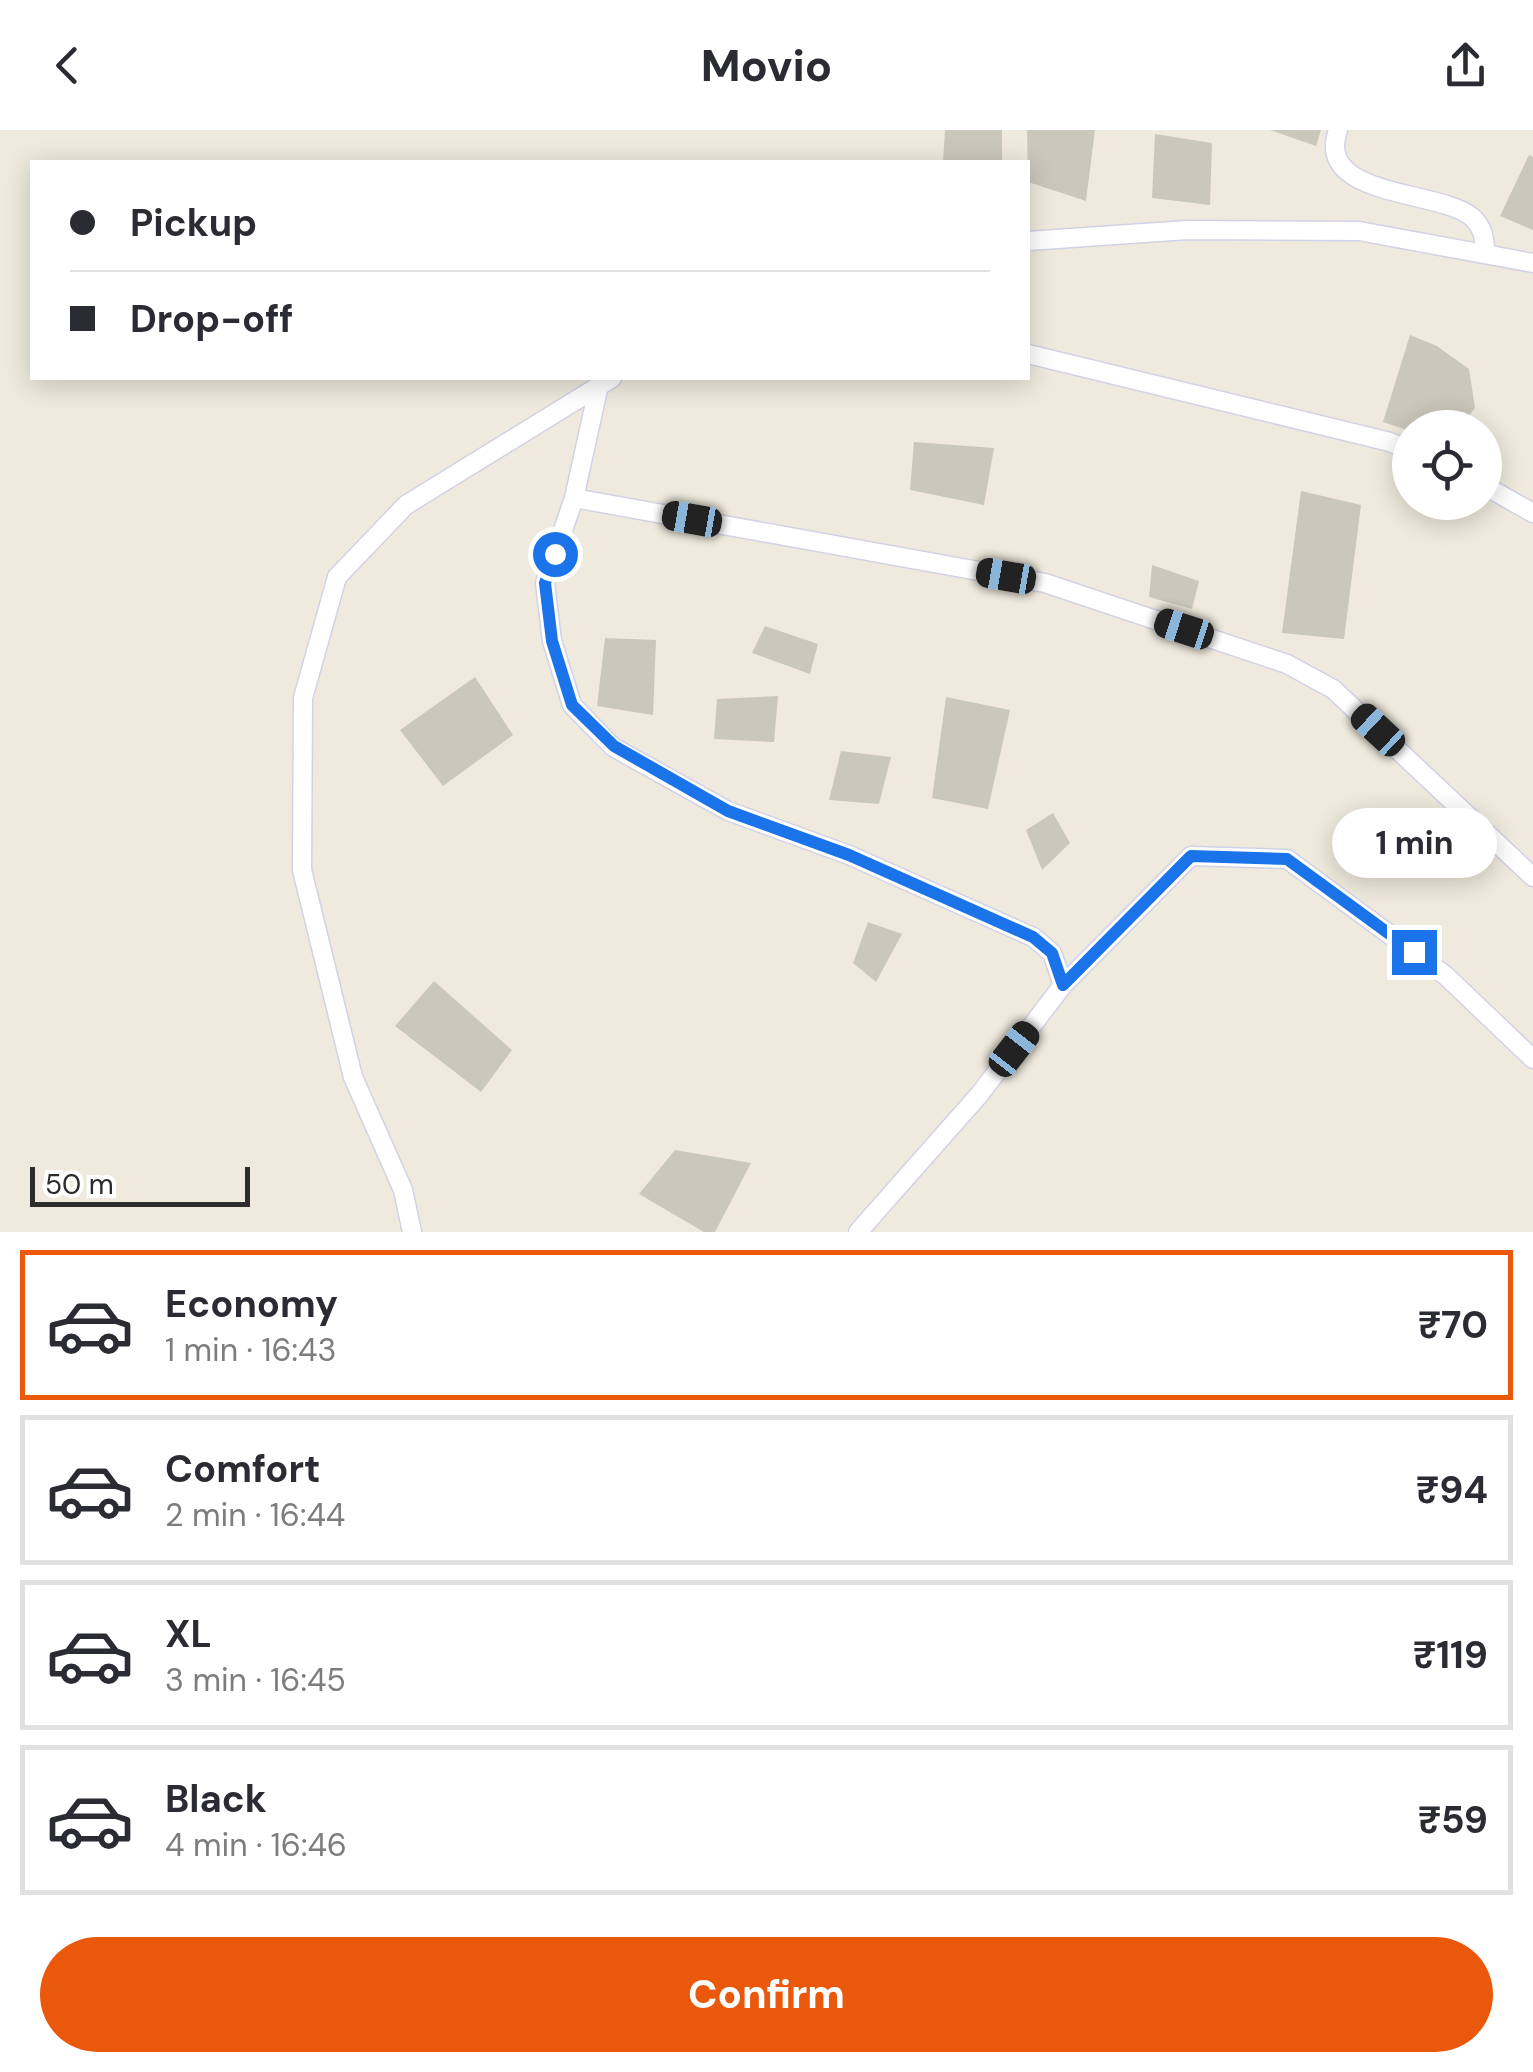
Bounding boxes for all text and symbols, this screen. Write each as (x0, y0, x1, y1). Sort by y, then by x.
text: Movio (701, 36, 832, 95)
icon: back (40, 38, 95, 93)
icon: share (1438, 38, 1493, 93)
text: Pickup (130, 198, 257, 248)
text: Drop-off (130, 294, 293, 344)
map controls (1392, 410, 1502, 520)
button: locate (1392, 410, 1502, 520)
car (660, 499, 724, 539)
route start (533, 532, 578, 577)
car (974, 556, 1038, 596)
car (1151, 605, 1217, 653)
car (1346, 699, 1410, 761)
callout: 1 min (1332, 807, 1496, 877)
text: 1 min (1376, 822, 1453, 864)
route end (1392, 930, 1437, 975)
car (984, 1016, 1044, 1082)
scale bar (30, 1162, 250, 1206)
text: 50 m (45, 1166, 114, 1203)
text: Economy (165, 1279, 338, 1329)
icon: car (45, 1280, 135, 1370)
text: ₹70 (1418, 1300, 1488, 1350)
text: 1 min · 16:43 (165, 1329, 336, 1371)
text: Comfort (165, 1444, 321, 1494)
icon: car (45, 1445, 135, 1535)
text: ₹94 (1416, 1465, 1488, 1515)
text: 2 min · 16:44 (165, 1494, 345, 1536)
text: XL (165, 1609, 212, 1659)
icon: car (45, 1610, 135, 1700)
text: ₹119 (1413, 1630, 1488, 1680)
text: 3 min · 16:45 (165, 1659, 346, 1701)
text: Black (165, 1774, 267, 1824)
icon: car (45, 1775, 135, 1865)
text: ₹59 (1418, 1795, 1488, 1845)
text: 4 min · 16:46 (165, 1824, 347, 1866)
button: Confirm (40, 1937, 1493, 2052)

